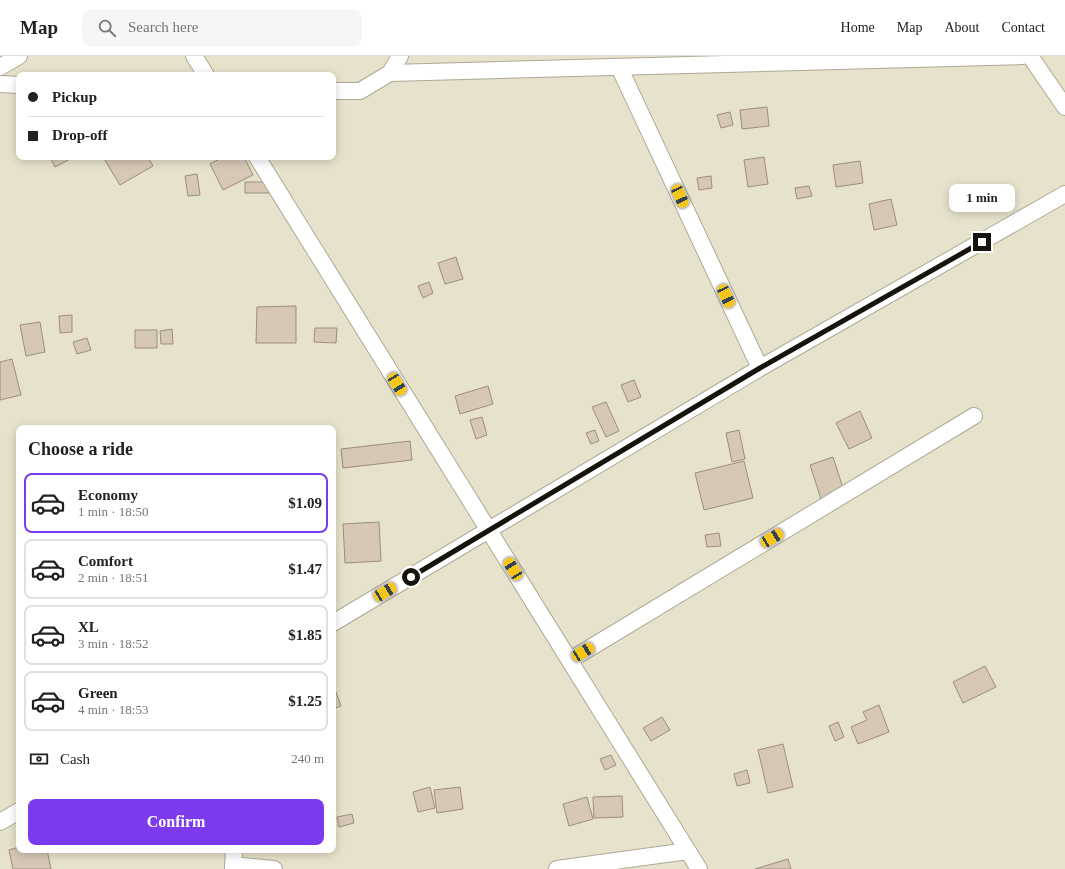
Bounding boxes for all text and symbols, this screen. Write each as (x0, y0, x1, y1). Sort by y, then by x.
search box (82, 10, 362, 46)
text: Map (20, 17, 58, 38)
icon: search (96, 17, 118, 39)
text: Search here (128, 19, 198, 35)
text: Home (841, 20, 875, 35)
text: Map (897, 20, 922, 35)
text: About (944, 20, 979, 35)
text: Contact (1001, 20, 1045, 35)
text: Pickup (52, 89, 97, 105)
text: Drop-off (52, 127, 108, 143)
car (669, 183, 691, 209)
callout: 1 min (949, 184, 1015, 212)
text: 1 min (966, 190, 998, 205)
route end (973, 233, 991, 251)
car (715, 283, 737, 309)
car (386, 371, 408, 397)
text: Choose a ride (28, 439, 133, 459)
icon: car (30, 485, 66, 521)
text: Economy (78, 487, 138, 503)
text: $1.09 (288, 495, 322, 511)
text: 1 min · 18:50 (78, 504, 148, 519)
car (759, 527, 785, 549)
icon: car (30, 551, 66, 587)
text: Comfort (78, 553, 133, 569)
car (502, 556, 524, 582)
text: $1.47 (288, 561, 322, 577)
route start (402, 568, 420, 586)
text: 2 min · 18:51 (78, 570, 148, 585)
car (372, 581, 398, 603)
icon: car (30, 617, 66, 653)
text: XL (78, 619, 99, 635)
text: $1.85 (288, 627, 322, 643)
text: 3 min · 18:52 (78, 636, 148, 651)
car (570, 641, 596, 663)
icon: car (30, 683, 66, 719)
text: Green (78, 685, 118, 701)
text: $1.25 (288, 693, 322, 709)
text: 4 min · 18:53 (78, 702, 148, 717)
icon: cash (28, 748, 50, 770)
text: Cash (60, 751, 90, 767)
text: 240 m (291, 751, 324, 766)
button: Confirm (28, 799, 324, 845)

